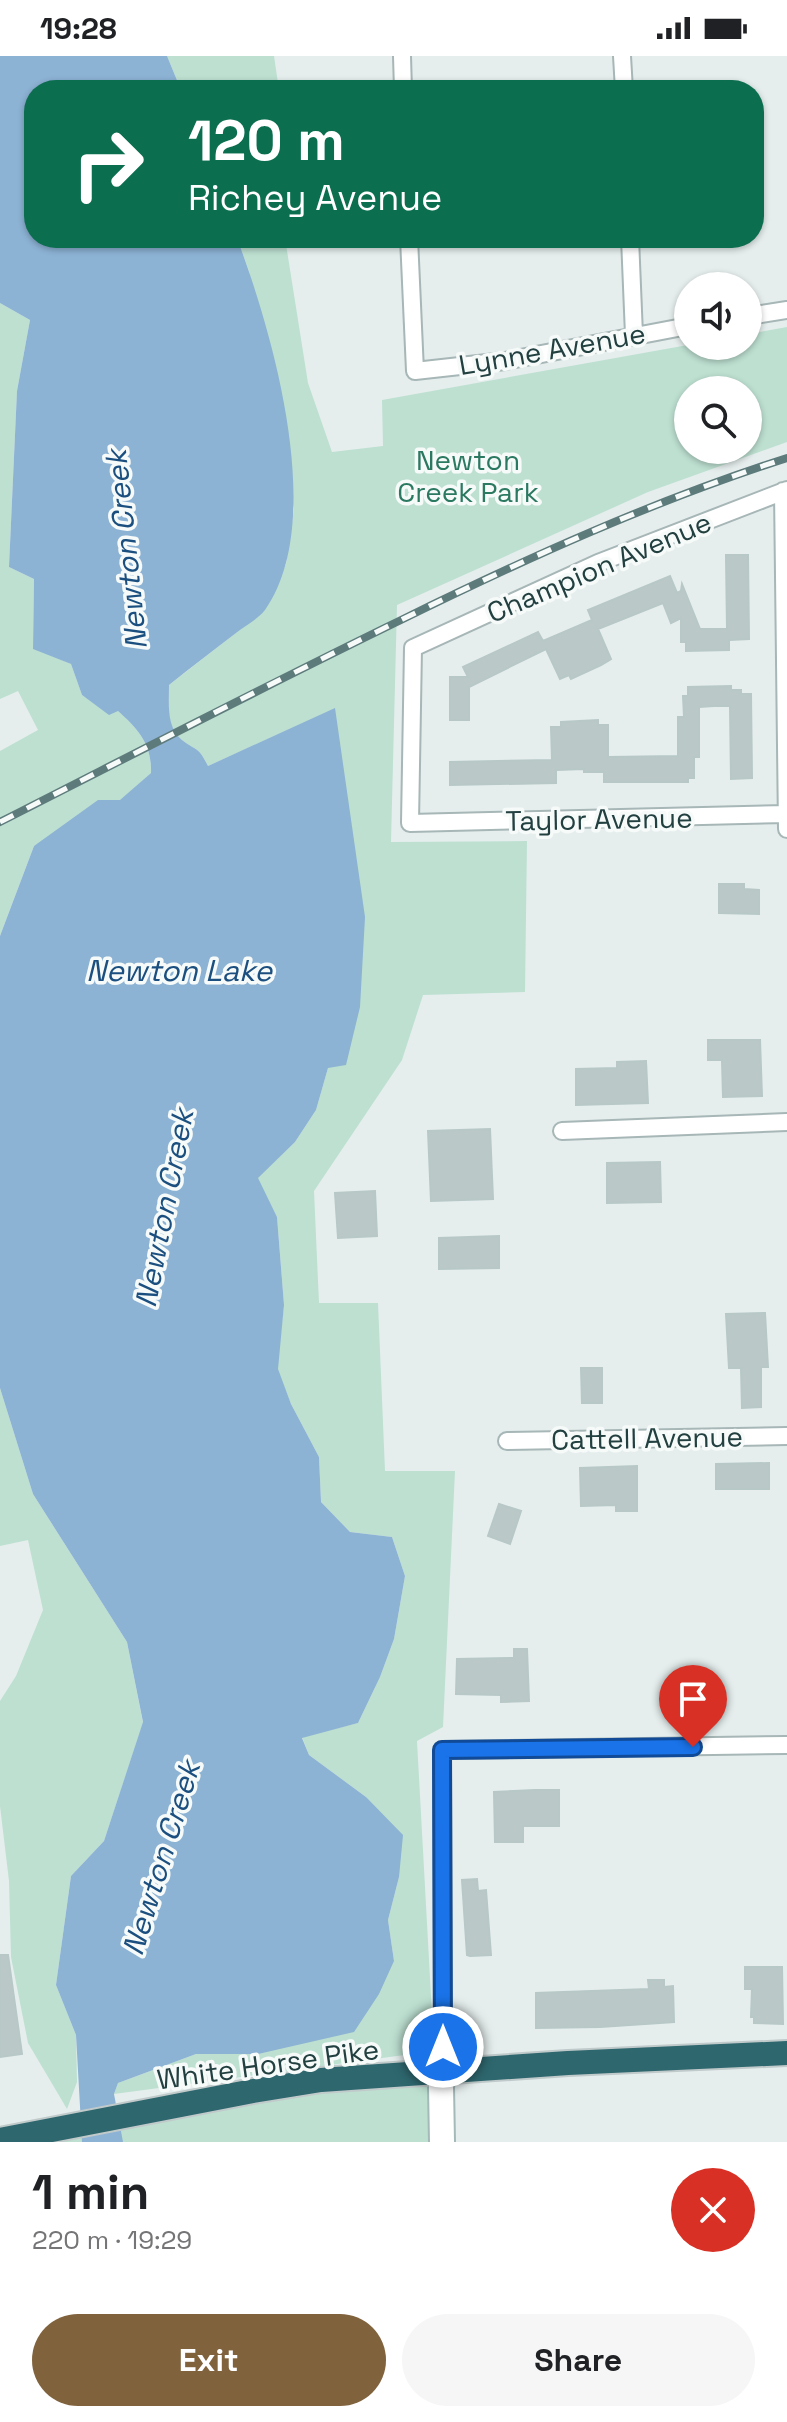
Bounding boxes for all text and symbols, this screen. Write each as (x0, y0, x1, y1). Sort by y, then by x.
text: 19:28 (40, 9, 117, 48)
text: 120 m (188, 105, 345, 176)
icon: right (56, 112, 160, 216)
text: Richey Avenue (188, 175, 442, 221)
map controls (674, 272, 762, 464)
button: sound (674, 272, 762, 360)
street label: Lynne Avenue (456, 315, 648, 383)
button: search (674, 376, 762, 464)
park label: Newton Creek Park (397, 442, 539, 510)
water label: Newton Creek (96, 445, 156, 652)
street label: Champion Avenue (481, 503, 717, 631)
street label: Taylor Avenue (505, 799, 693, 839)
water label: Newton Lake (86, 951, 273, 990)
water label: Newton Creek (126, 1103, 203, 1310)
street label: Cattell Avenue (551, 1418, 743, 1458)
pin (659, 1665, 727, 1747)
icon: arrive (671, 1677, 715, 1721)
water label: Newton Creek (113, 1753, 210, 1960)
position arrow (401, 2005, 485, 2089)
street label: White Horse Pike (155, 2031, 381, 2097)
text: 1 min (32, 2162, 149, 2223)
button: close (671, 2168, 755, 2252)
text: 220 m · 19:29 (32, 2223, 192, 2257)
button: Exit (32, 2314, 386, 2406)
button: Share (402, 2314, 755, 2406)

